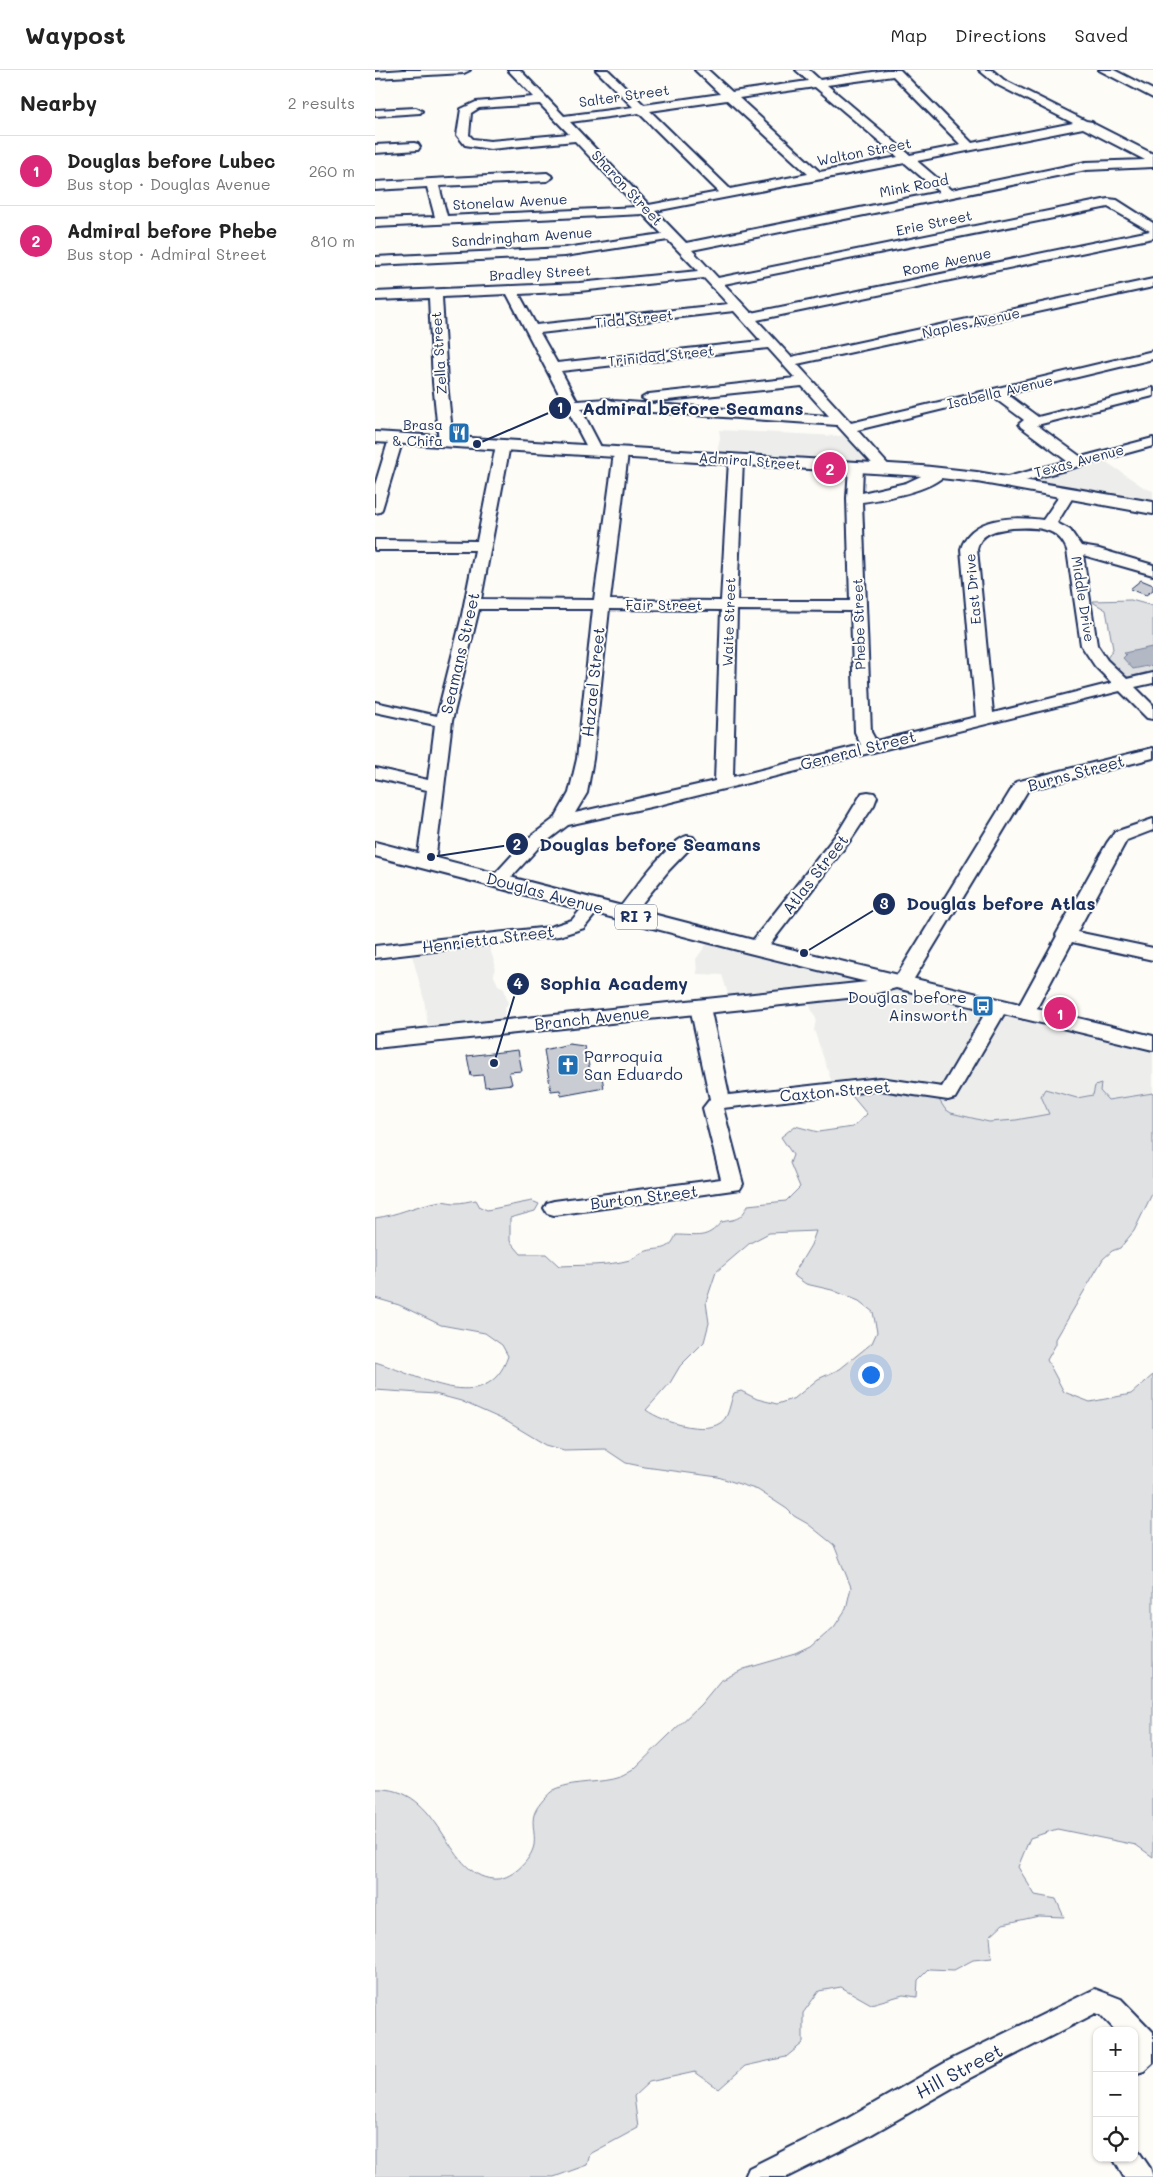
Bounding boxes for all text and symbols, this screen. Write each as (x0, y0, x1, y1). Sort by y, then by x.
text: Waypost (25, 19, 126, 50)
text: Map (890, 23, 927, 47)
text: Directions (955, 23, 1047, 47)
text: Saved (1075, 23, 1128, 47)
street label: Salter Street (578, 80, 670, 111)
text: Nearby (20, 89, 97, 116)
text: 2 results (288, 92, 355, 113)
street label: Walton Street (815, 133, 913, 170)
street label: Sharon Street (587, 146, 667, 229)
text: Douglas before Lubec (67, 148, 275, 173)
text: 1 (32, 160, 40, 181)
text: 260 m (309, 160, 355, 181)
street label: Mink Road (878, 169, 950, 202)
text: Bus stop · Douglas Avenue (67, 173, 271, 194)
street label: Stonelaw Avenue (452, 189, 568, 214)
street label: Erie Street (894, 205, 974, 240)
text: Admiral before Phebe (67, 218, 277, 243)
street label: Sandringham Avenue (451, 222, 593, 251)
text: 2 (32, 230, 40, 251)
text: 810 m (310, 230, 355, 251)
text: Bus stop · Admiral Street (67, 243, 267, 264)
street label: Rome Avenue (901, 243, 993, 280)
street label: Bradley Street (489, 260, 591, 285)
street label: Naples Avenue (920, 303, 1022, 342)
street label: Tidd Street (594, 305, 674, 332)
street label: Zella Street (426, 311, 451, 395)
street label: Trinidad Street (607, 340, 715, 371)
street label: Isabella Avenue (945, 370, 1055, 413)
callout: Admiral before Seamans (547, 392, 814, 425)
text: Admiral before Seamans (582, 396, 804, 420)
text: 1 (557, 397, 563, 417)
place label: Brasa & Chifa (392, 415, 443, 450)
restaurant icon: Brasa & Chifa (447, 421, 471, 445)
street label: Texas Avenue (1032, 439, 1126, 482)
street label: Admiral Street (698, 447, 802, 474)
pin: 2 (814, 449, 846, 487)
street label: East Drive (960, 553, 985, 625)
street label: Middle Drive (1067, 555, 1100, 643)
street label: Waite Street (717, 577, 740, 667)
street label: Phebe Street (847, 578, 870, 670)
street label: Seamans Street (435, 590, 484, 716)
street label: Fair Street (626, 595, 702, 614)
street label: Hazael Street (576, 626, 609, 738)
street label: General Street (798, 725, 918, 774)
street label: Burns Street (1025, 750, 1127, 796)
callout: Douglas before Seamans (504, 828, 771, 861)
street label: Atlas Street (777, 829, 852, 918)
text: Douglas before Seamans (539, 832, 761, 856)
text: 2 (513, 834, 521, 854)
street label: Douglas Avenue (484, 867, 606, 918)
callout: Douglas before Atlas (872, 887, 1106, 920)
text: Douglas before Atlas (906, 891, 1096, 915)
text: 3 (879, 893, 889, 913)
road number: RI 7 (615, 904, 657, 930)
street label: Henrietta Street (421, 920, 555, 957)
callout: Sophia Academy (505, 967, 698, 1000)
text: Sophia Academy (540, 971, 688, 995)
text: 4 (513, 973, 523, 993)
place label: Douglas before Ainsworth (848, 986, 967, 1025)
bus stop icon: Douglas before Ainsworth (971, 994, 995, 1018)
pin: 1 (1044, 994, 1076, 1032)
street label: Branch Avenue (533, 1001, 651, 1034)
place label: Parroquia San Eduardo (584, 1045, 683, 1084)
church icon: Parroquia San Eduardo (556, 1053, 580, 1077)
street label: Caxton Street (779, 1075, 891, 1106)
street label: Burton Street (589, 1179, 699, 1214)
your location (858, 1362, 884, 1388)
map controls (1093, 2027, 1138, 2162)
button: + (1093, 2027, 1138, 2072)
street label: Hill Street (911, 2037, 1007, 2104)
button: − (1093, 2072, 1138, 2117)
button: locate (1093, 2117, 1138, 2162)

